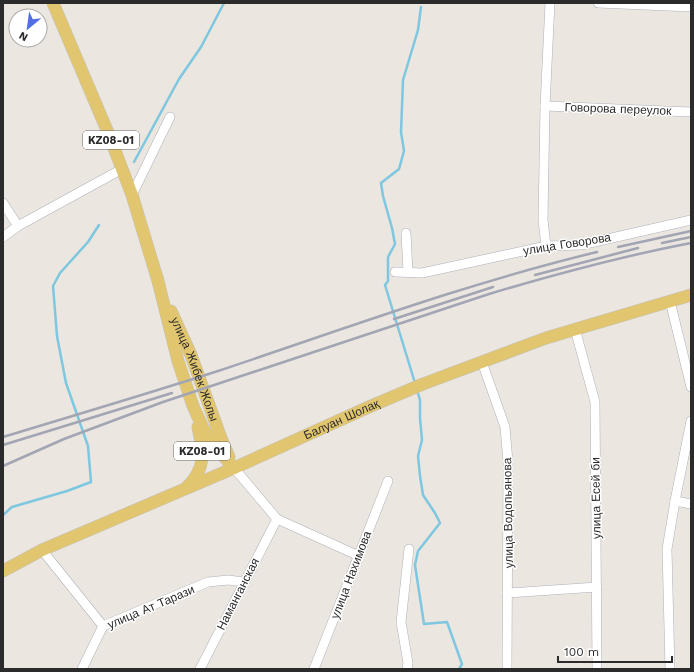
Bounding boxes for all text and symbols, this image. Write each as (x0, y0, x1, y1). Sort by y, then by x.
north arrow (8, 8, 48, 48)
text: N (17, 29, 30, 44)
street label: Говорова переулок (564, 100, 672, 118)
road number: KZ08-01 (83, 131, 139, 149)
street label: улица Говорова (522, 230, 612, 258)
street label: улица Жибек Жолы (168, 315, 221, 423)
street label: Балуан Шолақ (302, 396, 382, 443)
road number: KZ08-01 (174, 442, 230, 460)
street label: улица Водопьянова (500, 457, 516, 568)
street label: улица Есей би (588, 457, 604, 539)
street label: улица Нахимова (328, 529, 374, 621)
street label: Наманганская (214, 556, 262, 632)
street label: улица Ат Тарази (105, 582, 197, 632)
scale bar (558, 638, 672, 664)
text: 100 m (564, 645, 599, 659)

